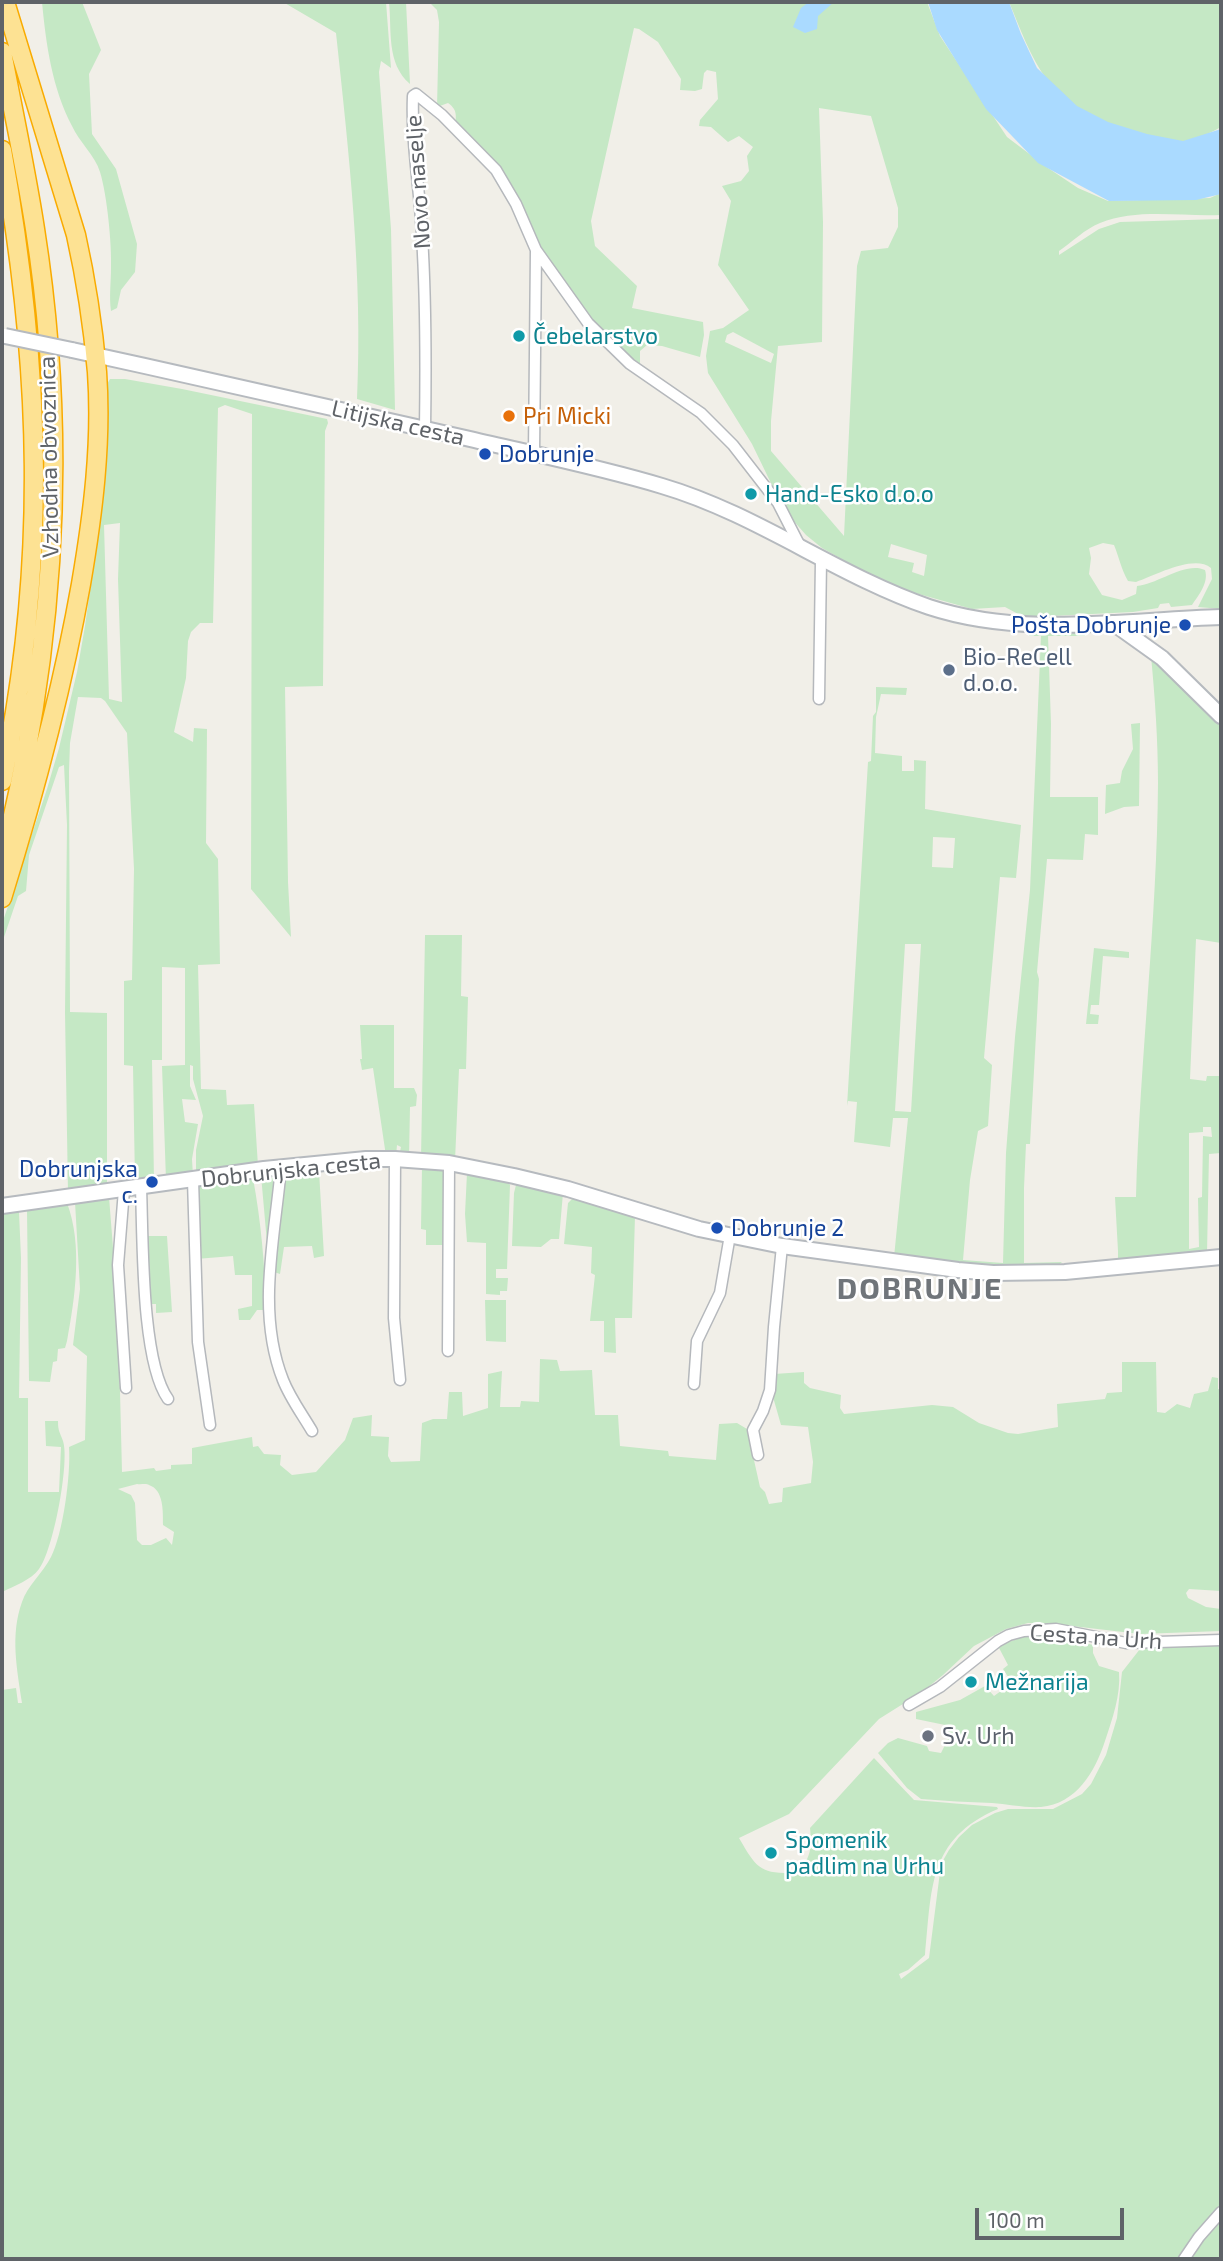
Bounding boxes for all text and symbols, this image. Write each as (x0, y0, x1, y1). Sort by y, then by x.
street label: Novo naselje (400, 114, 436, 250)
place label: Čebelarstvo (533, 322, 658, 350)
marker: Čebelarstvo (511, 328, 527, 344)
street label: Vzhodna obvoznica (33, 356, 65, 558)
street label: Litijska cesta (329, 394, 467, 452)
place label: Pri Micki (523, 402, 611, 430)
marker: Pri Micki (501, 408, 517, 424)
place label: Dobrunje (499, 440, 594, 468)
marker: Dobrunje (477, 446, 493, 462)
place label: Hand-Esko d.o.o (765, 480, 934, 508)
marker: Hand-Esko d.o.o (743, 486, 759, 502)
place label: Pošta Dobrunje (1011, 611, 1171, 639)
marker: Pošta Dobrunje (1177, 617, 1193, 633)
place label: Bio-ReCell d.o.o. (963, 643, 1072, 697)
marker: Bio-ReCell d.o.o. (941, 662, 957, 678)
street label: Dobrunjska cesta (200, 1147, 382, 1193)
place label: Dobrunjska c. (19, 1155, 138, 1209)
marker: Dobrunjska c. (144, 1174, 160, 1190)
place label: Dobrunje 2 (731, 1214, 844, 1242)
marker: Dobrunje 2 (709, 1220, 725, 1236)
district label: DOBRUNJE (838, 1271, 1002, 1307)
street label: Cesta na Urh (1029, 1619, 1163, 1655)
place label: Mežnarija (985, 1668, 1089, 1696)
marker: Mežnarija (963, 1674, 979, 1690)
place label: Sv. Urh (942, 1722, 1014, 1750)
marker: Sv. Urh (920, 1728, 936, 1744)
place label: Spomenik padlim na Urhu (785, 1826, 944, 1880)
marker: Spomenik padlim na Urhu (763, 1845, 779, 1861)
scale bar (978, 2194, 1127, 2238)
text: 100 m (988, 2207, 1045, 2232)

